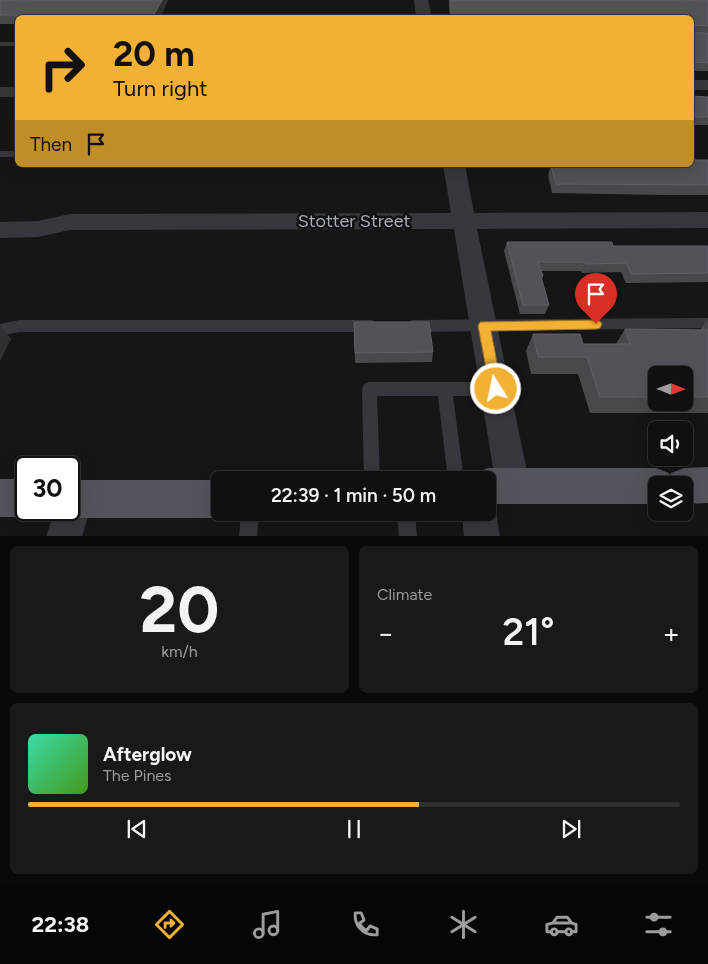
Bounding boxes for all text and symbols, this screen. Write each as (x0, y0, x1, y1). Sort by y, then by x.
text: 20 m (113, 33, 195, 75)
icon: right (30, 35, 95, 100)
text: Turn right (113, 75, 208, 102)
icon: arrive (82, 130, 110, 158)
text: Then (30, 133, 72, 156)
street label: Stotter Street (298, 210, 410, 232)
pin (575, 273, 617, 324)
icon: arrive (582, 280, 610, 308)
position arrow (469, 362, 521, 414)
north arrow (648, 366, 692, 411)
map controls (648, 366, 693, 521)
button: sound (648, 421, 693, 466)
speed limit sign: 30 (15, 456, 80, 521)
button: layers (648, 476, 693, 521)
text: 22:39 · 1 min · 50 m (271, 484, 436, 507)
text: 20 (140, 570, 219, 648)
text: Climate (377, 585, 432, 604)
text: 21° (503, 609, 554, 655)
text: − (377, 616, 394, 650)
text: + (663, 616, 680, 650)
text: km/h (161, 642, 198, 661)
text: Afterglow (103, 743, 192, 766)
text: The Pines (103, 766, 172, 785)
icon: previous (123, 815, 151, 843)
icon: pause (340, 815, 368, 843)
icon: next (557, 815, 585, 843)
icon: directions (152, 907, 187, 942)
icon: music (250, 907, 285, 942)
icon: phone (348, 907, 383, 942)
icon: climate (446, 907, 481, 942)
icon: car (544, 907, 579, 942)
icon: filters (641, 907, 676, 942)
text: 22:38 (31, 911, 89, 938)

